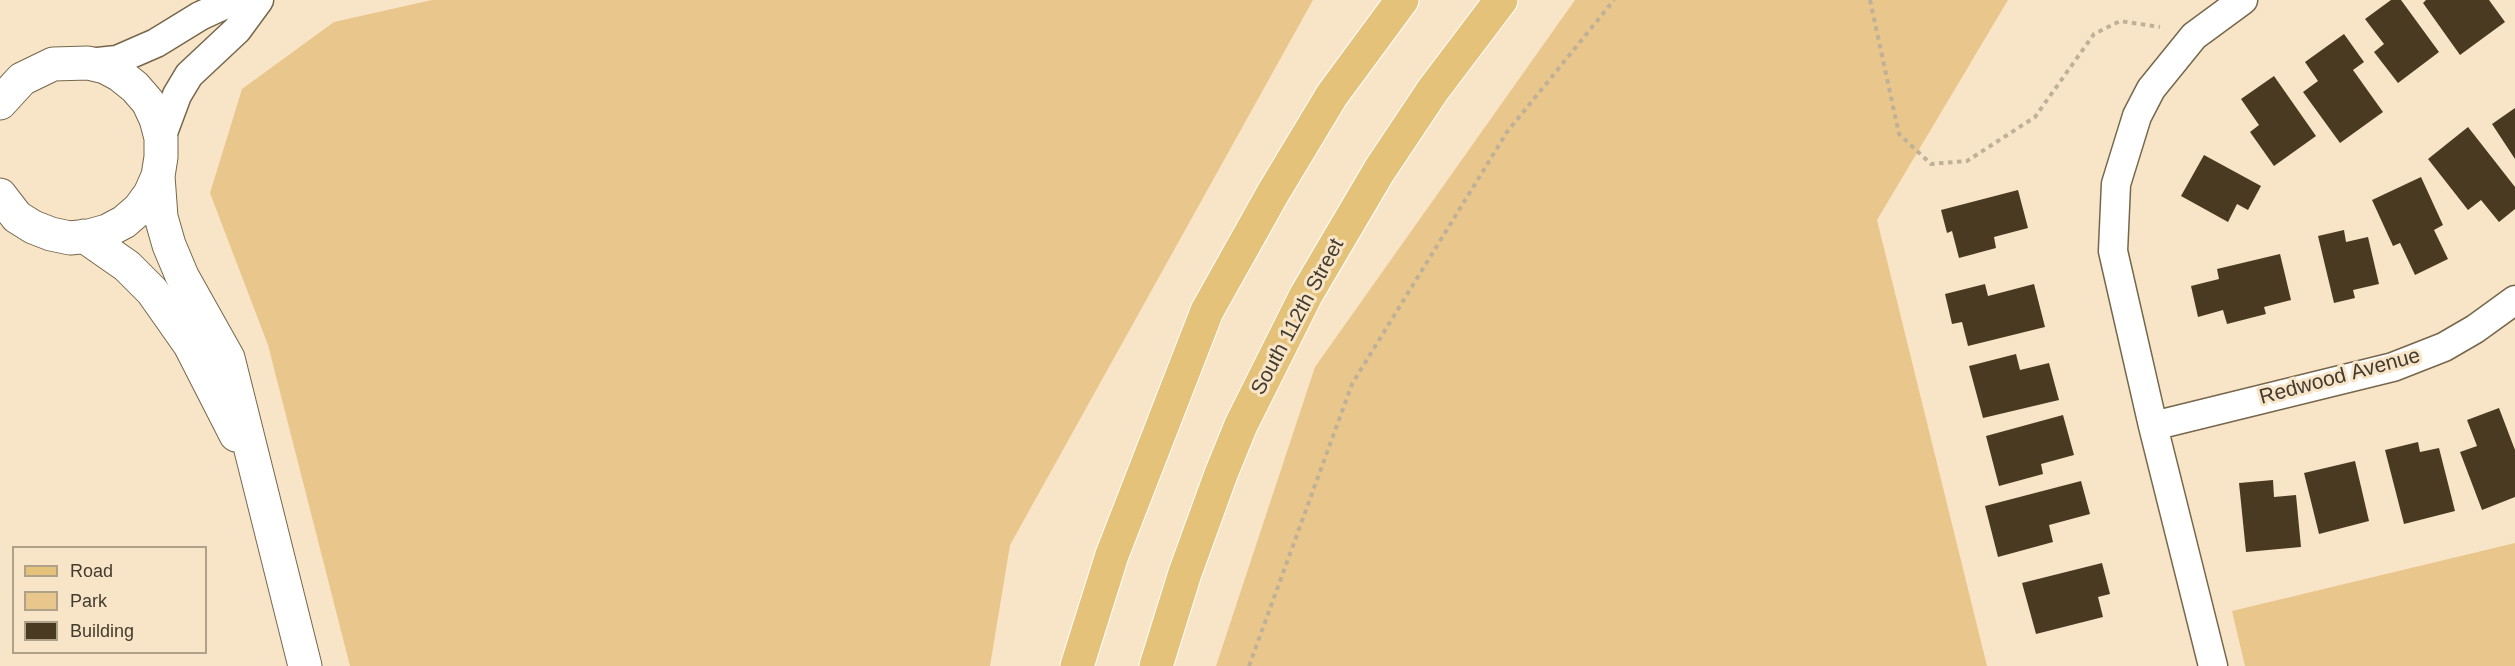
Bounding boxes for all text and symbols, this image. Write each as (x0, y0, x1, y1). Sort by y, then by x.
street label: South 112th Street (1246, 234, 1350, 400)
street label: Redwood Avenue (2257, 343, 2423, 411)
legend (12, 546, 207, 654)
text: Road (70, 561, 113, 581)
text: Park (70, 591, 107, 611)
text: Building (70, 621, 134, 641)

